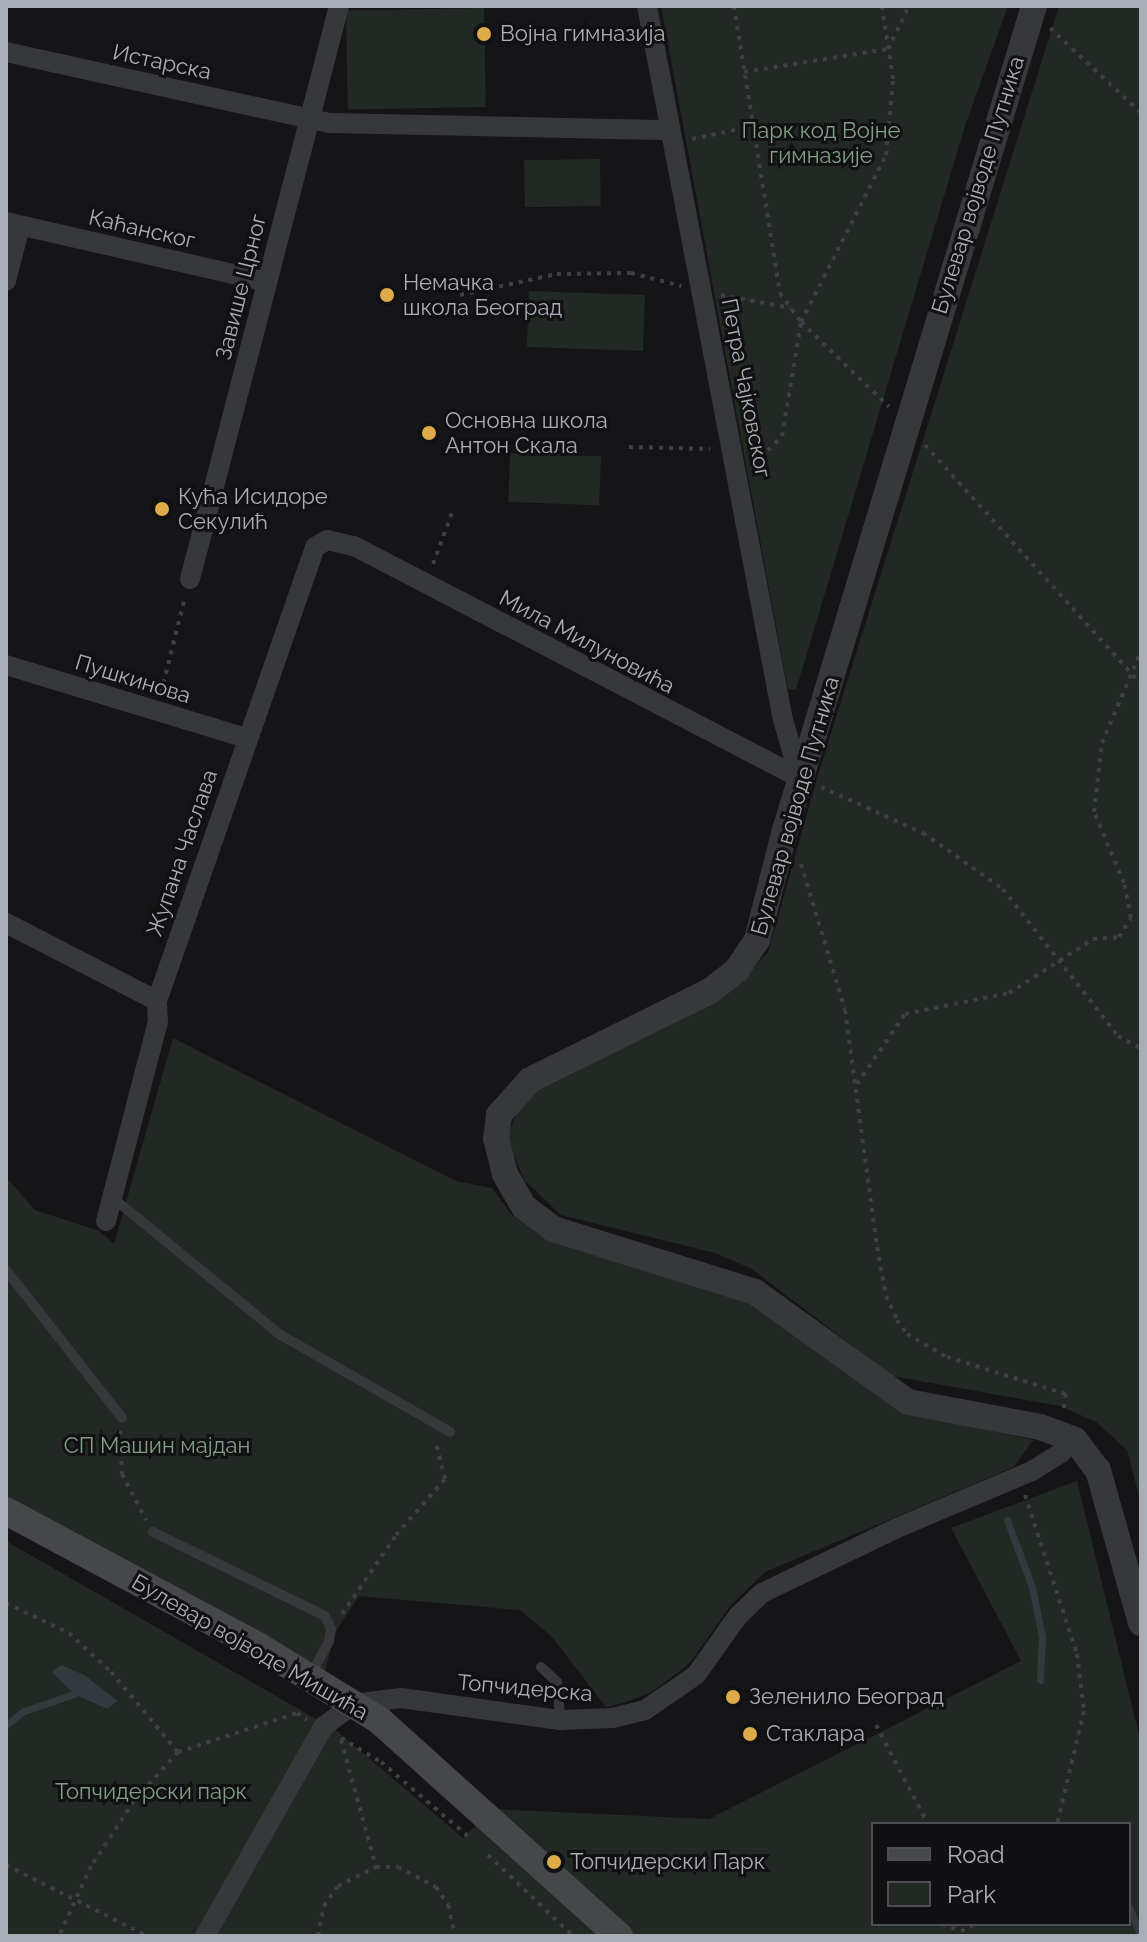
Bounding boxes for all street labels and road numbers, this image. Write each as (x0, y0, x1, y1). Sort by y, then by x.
street label: Истарска (110, 39, 214, 85)
street label: Булевар војводе Путника (926, 53, 1030, 317)
street label: Каћанског (86, 204, 198, 254)
street label: Завише Црног (210, 211, 272, 363)
street label: Петра Чајковског (716, 296, 776, 480)
street label: Мила Милуновића (495, 585, 679, 699)
street label: Пушкинова (72, 649, 194, 709)
street label: Булевар војводе Путника (745, 674, 845, 938)
street label: Жупана Часлава (141, 766, 223, 940)
street label: Булевар војводе Мишића (127, 1568, 373, 1726)
street label: Топчидерска (456, 1669, 594, 1707)

